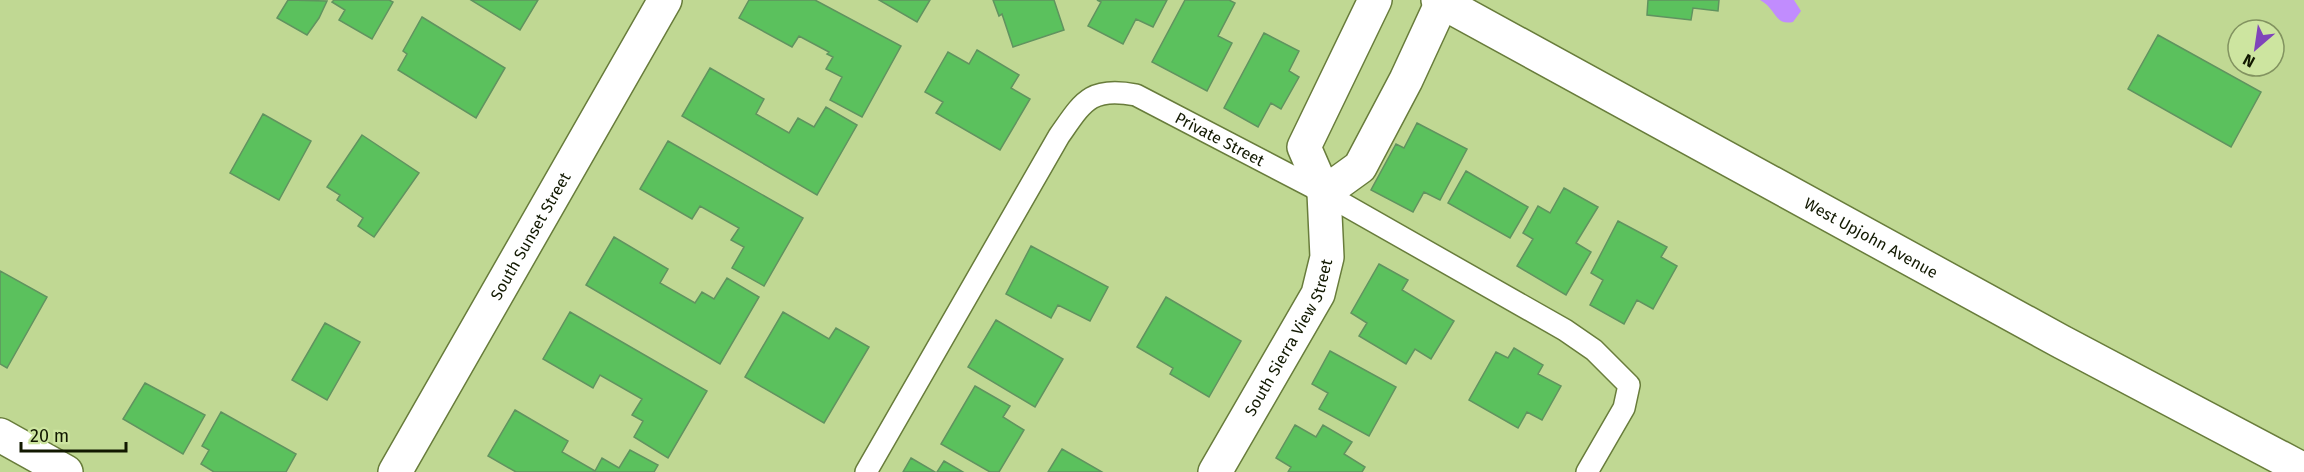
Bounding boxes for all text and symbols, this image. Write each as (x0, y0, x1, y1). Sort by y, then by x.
north arrow (2226, 18, 2286, 78)
text: N (2240, 50, 2258, 72)
street label: Private Street (1172, 108, 1268, 170)
street label: South Sunset Street (486, 169, 575, 303)
street label: West Upjohn Avenue (1801, 194, 1941, 282)
street label: South Sierra View Street (1241, 257, 1336, 419)
scale bar (21, 415, 126, 453)
text: 20 m (30, 425, 69, 447)

